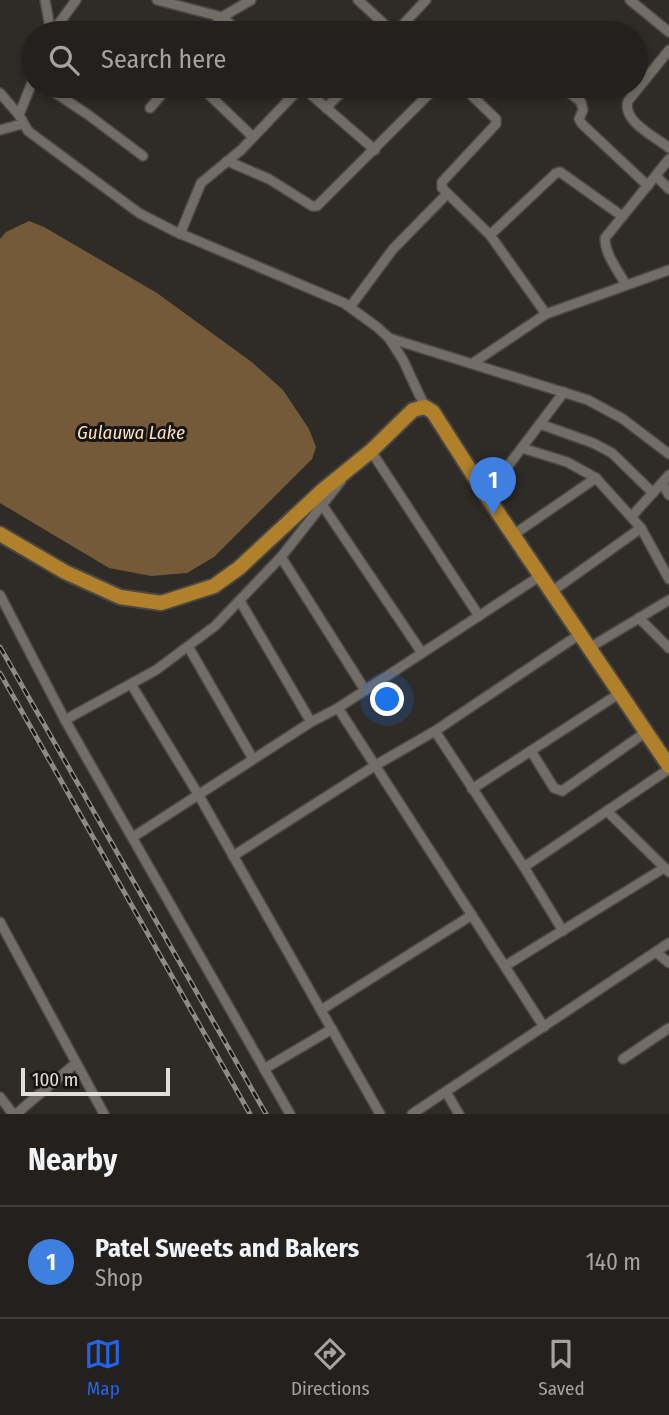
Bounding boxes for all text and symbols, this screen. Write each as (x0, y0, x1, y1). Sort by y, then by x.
search box (21, 21, 648, 98)
icon: search (45, 41, 83, 79)
text: Search here (101, 44, 226, 75)
water label: Gulauwa Lake (77, 421, 185, 444)
pin: 1 (470, 457, 516, 515)
your location (370, 682, 404, 716)
scale bar (21, 1065, 170, 1097)
text: 100 m (32, 1068, 78, 1091)
text: Nearby (28, 1142, 117, 1178)
text: Patel Sweets and Bakers (95, 1233, 359, 1264)
text: 1 (46, 1248, 56, 1276)
text: 140 m (586, 1248, 641, 1276)
text: Shop (95, 1264, 143, 1292)
tab: Map (84, 1335, 122, 1400)
tab: Directions (291, 1335, 370, 1400)
tab: Saved (538, 1335, 585, 1400)

